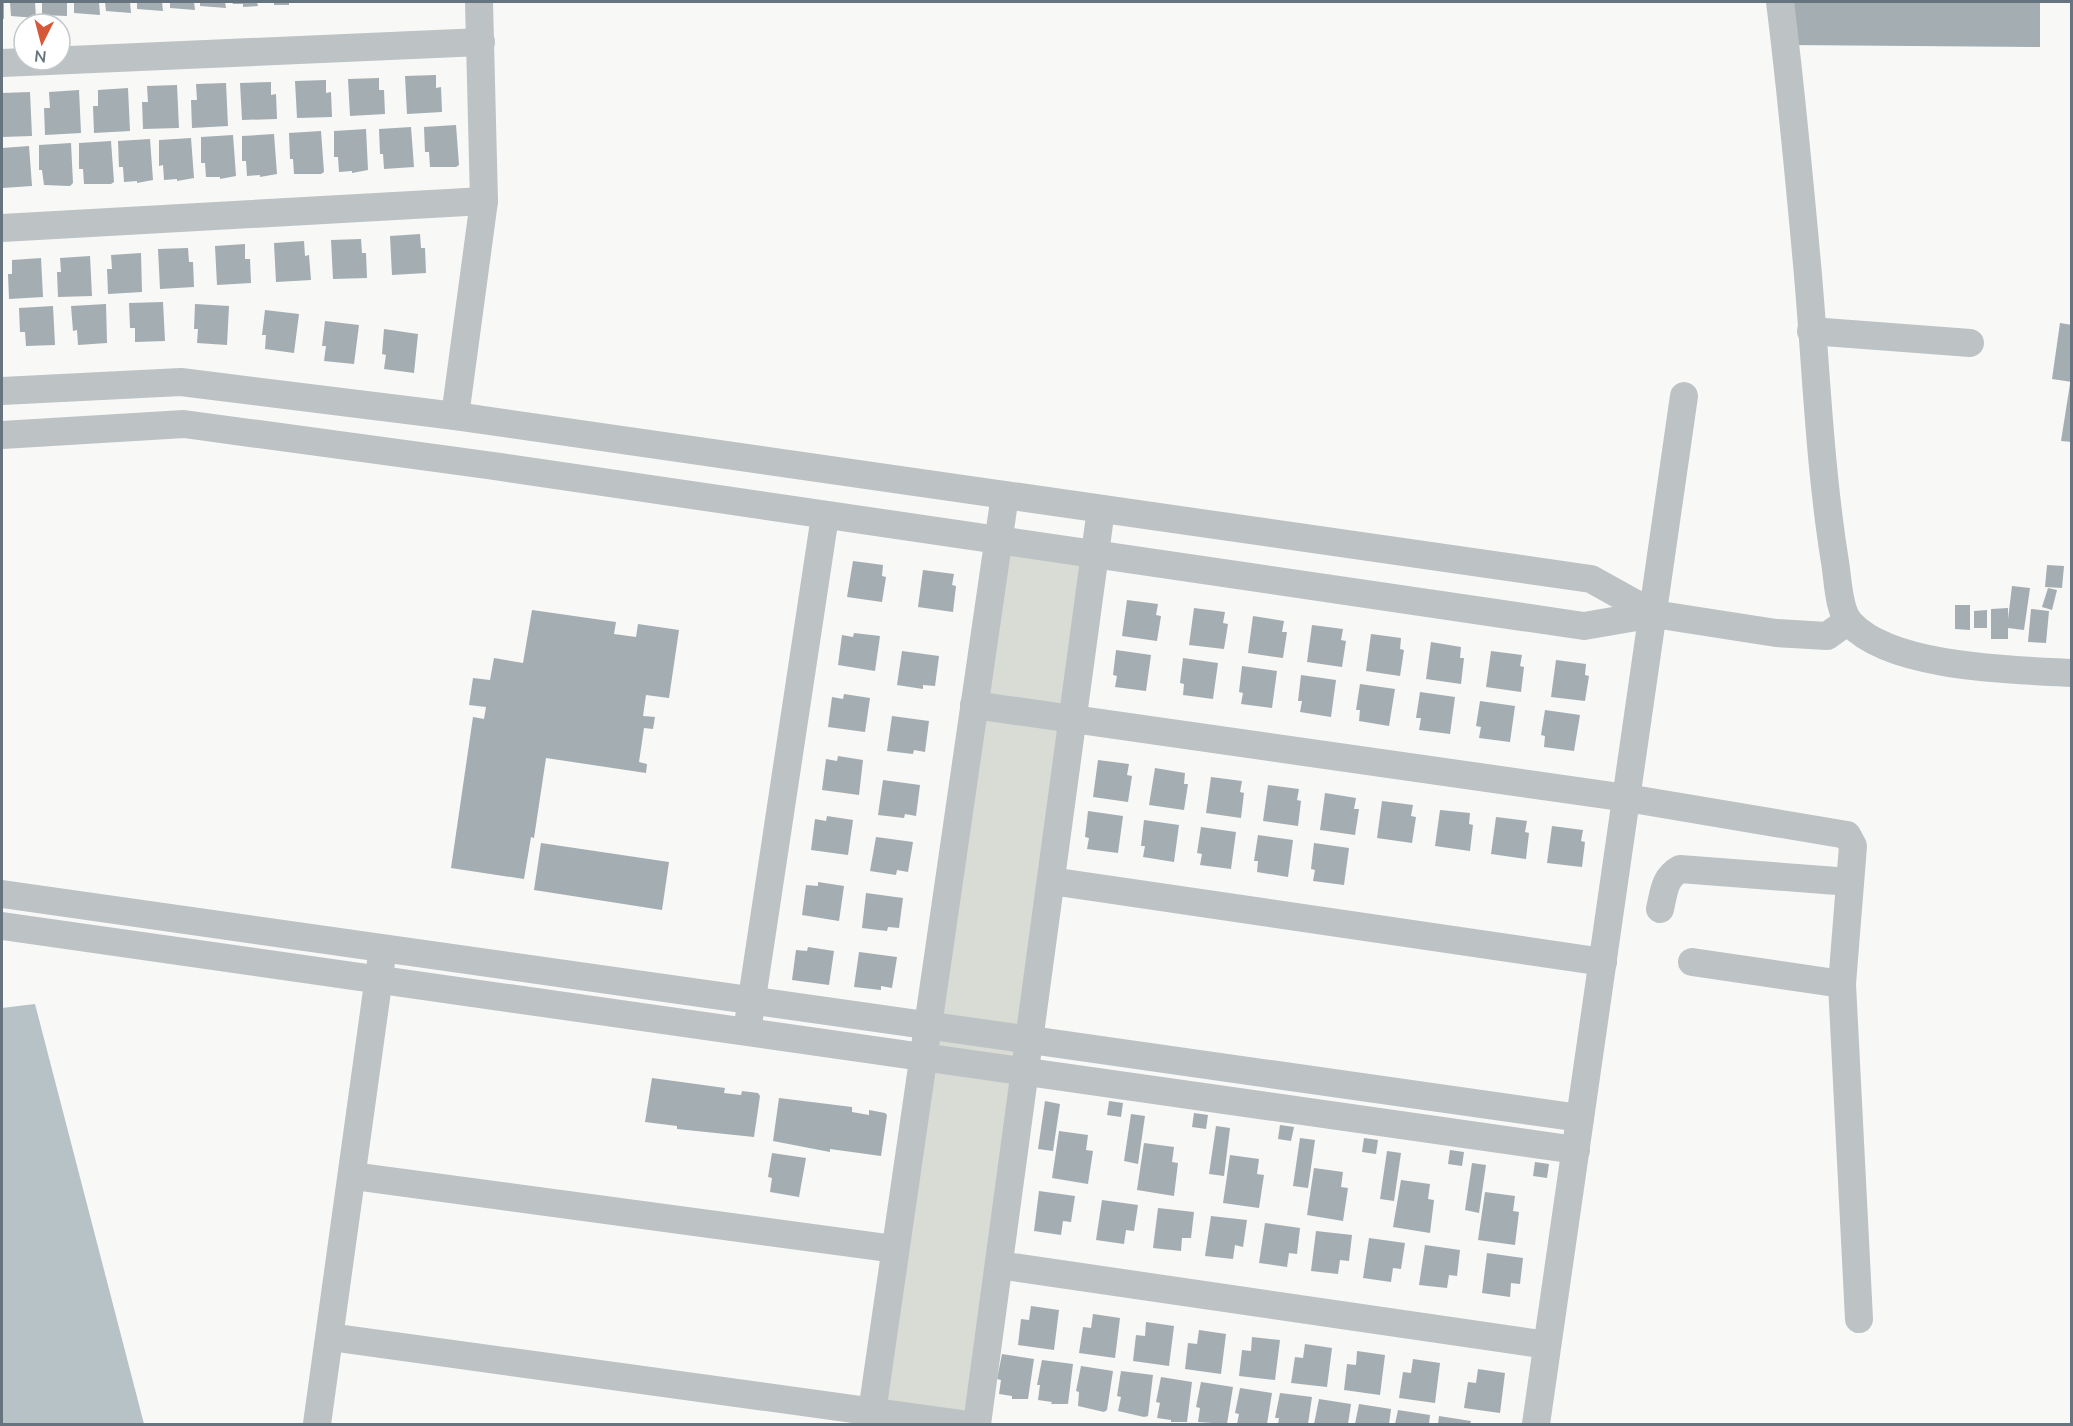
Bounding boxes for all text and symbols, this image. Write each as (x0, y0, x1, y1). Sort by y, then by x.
north arrow (12, 12, 72, 72)
text: N (33, 46, 47, 67)

